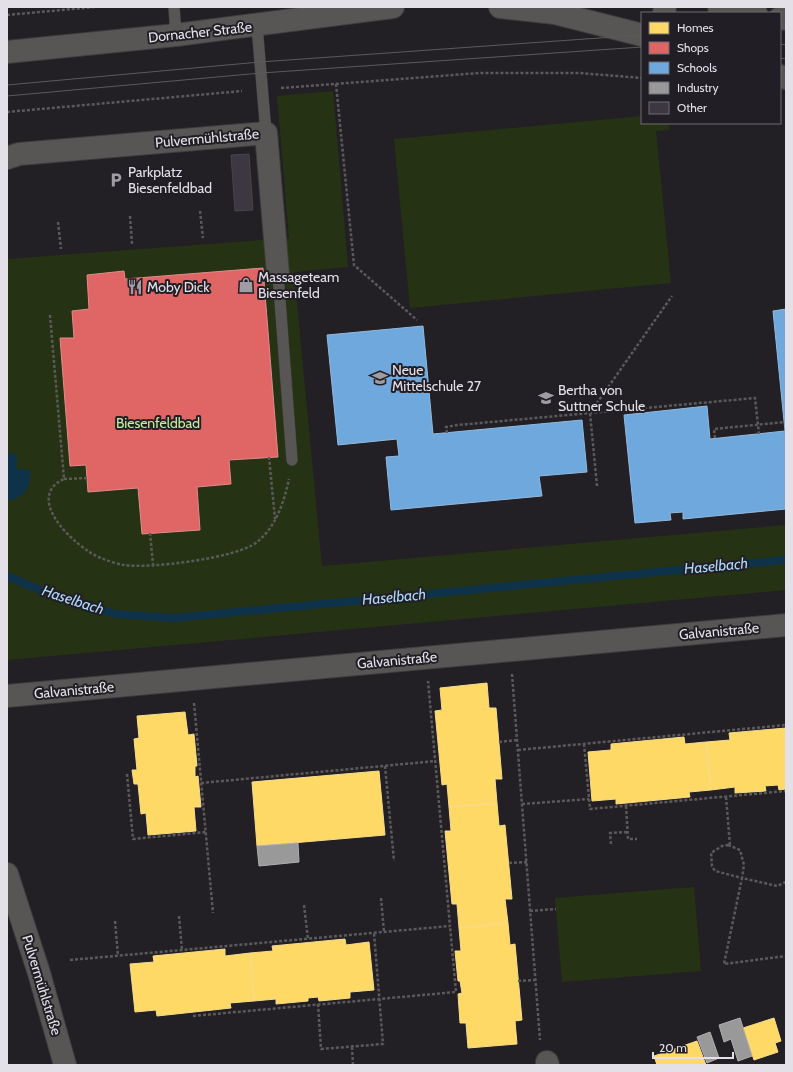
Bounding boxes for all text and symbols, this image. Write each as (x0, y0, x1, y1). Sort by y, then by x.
legend (641, 12, 781, 124)
street label: Dornacher Straße (147, 18, 253, 46)
text: Homes (677, 20, 714, 35)
text: Shops (677, 40, 709, 55)
text: Schools (677, 60, 717, 75)
text: Industry (677, 80, 718, 95)
text: Other (677, 100, 707, 115)
street label: Pulvermühlstraße (154, 124, 260, 152)
place label: Parkplatz Biesenfeldbad (128, 163, 212, 197)
parking icon: Parkplatz Biesenfeldbad (107, 171, 125, 189)
place label: Massageteam Biesenfeld (258, 268, 339, 302)
shop icon: Massageteam Biesenfeld (237, 276, 255, 294)
restaurant icon: Moby Dick (126, 278, 144, 296)
place label: Moby Dick (147, 278, 210, 296)
place label: Neue Mittelschule 27 (392, 361, 481, 395)
school or university icon: Neue Mittelschule 27 (371, 369, 389, 387)
place label: Bertha von Suttner Schule (558, 381, 645, 415)
school or university icon: Bertha von Suttner Schule (537, 389, 555, 407)
park label: Biesenfeldbad (116, 414, 200, 432)
water label: Haselbach (683, 554, 749, 578)
water label: Haselbach (40, 582, 106, 618)
water label: Haselbach (361, 585, 427, 609)
street label: Galvanistraße (678, 619, 760, 643)
street label: Galvanistraße (356, 648, 438, 672)
street label: Galvanistraße (33, 678, 115, 702)
street label: Pulvermühlstraße (18, 933, 66, 1037)
scale bar (653, 1034, 733, 1060)
text: 20 m (659, 1040, 687, 1055)

